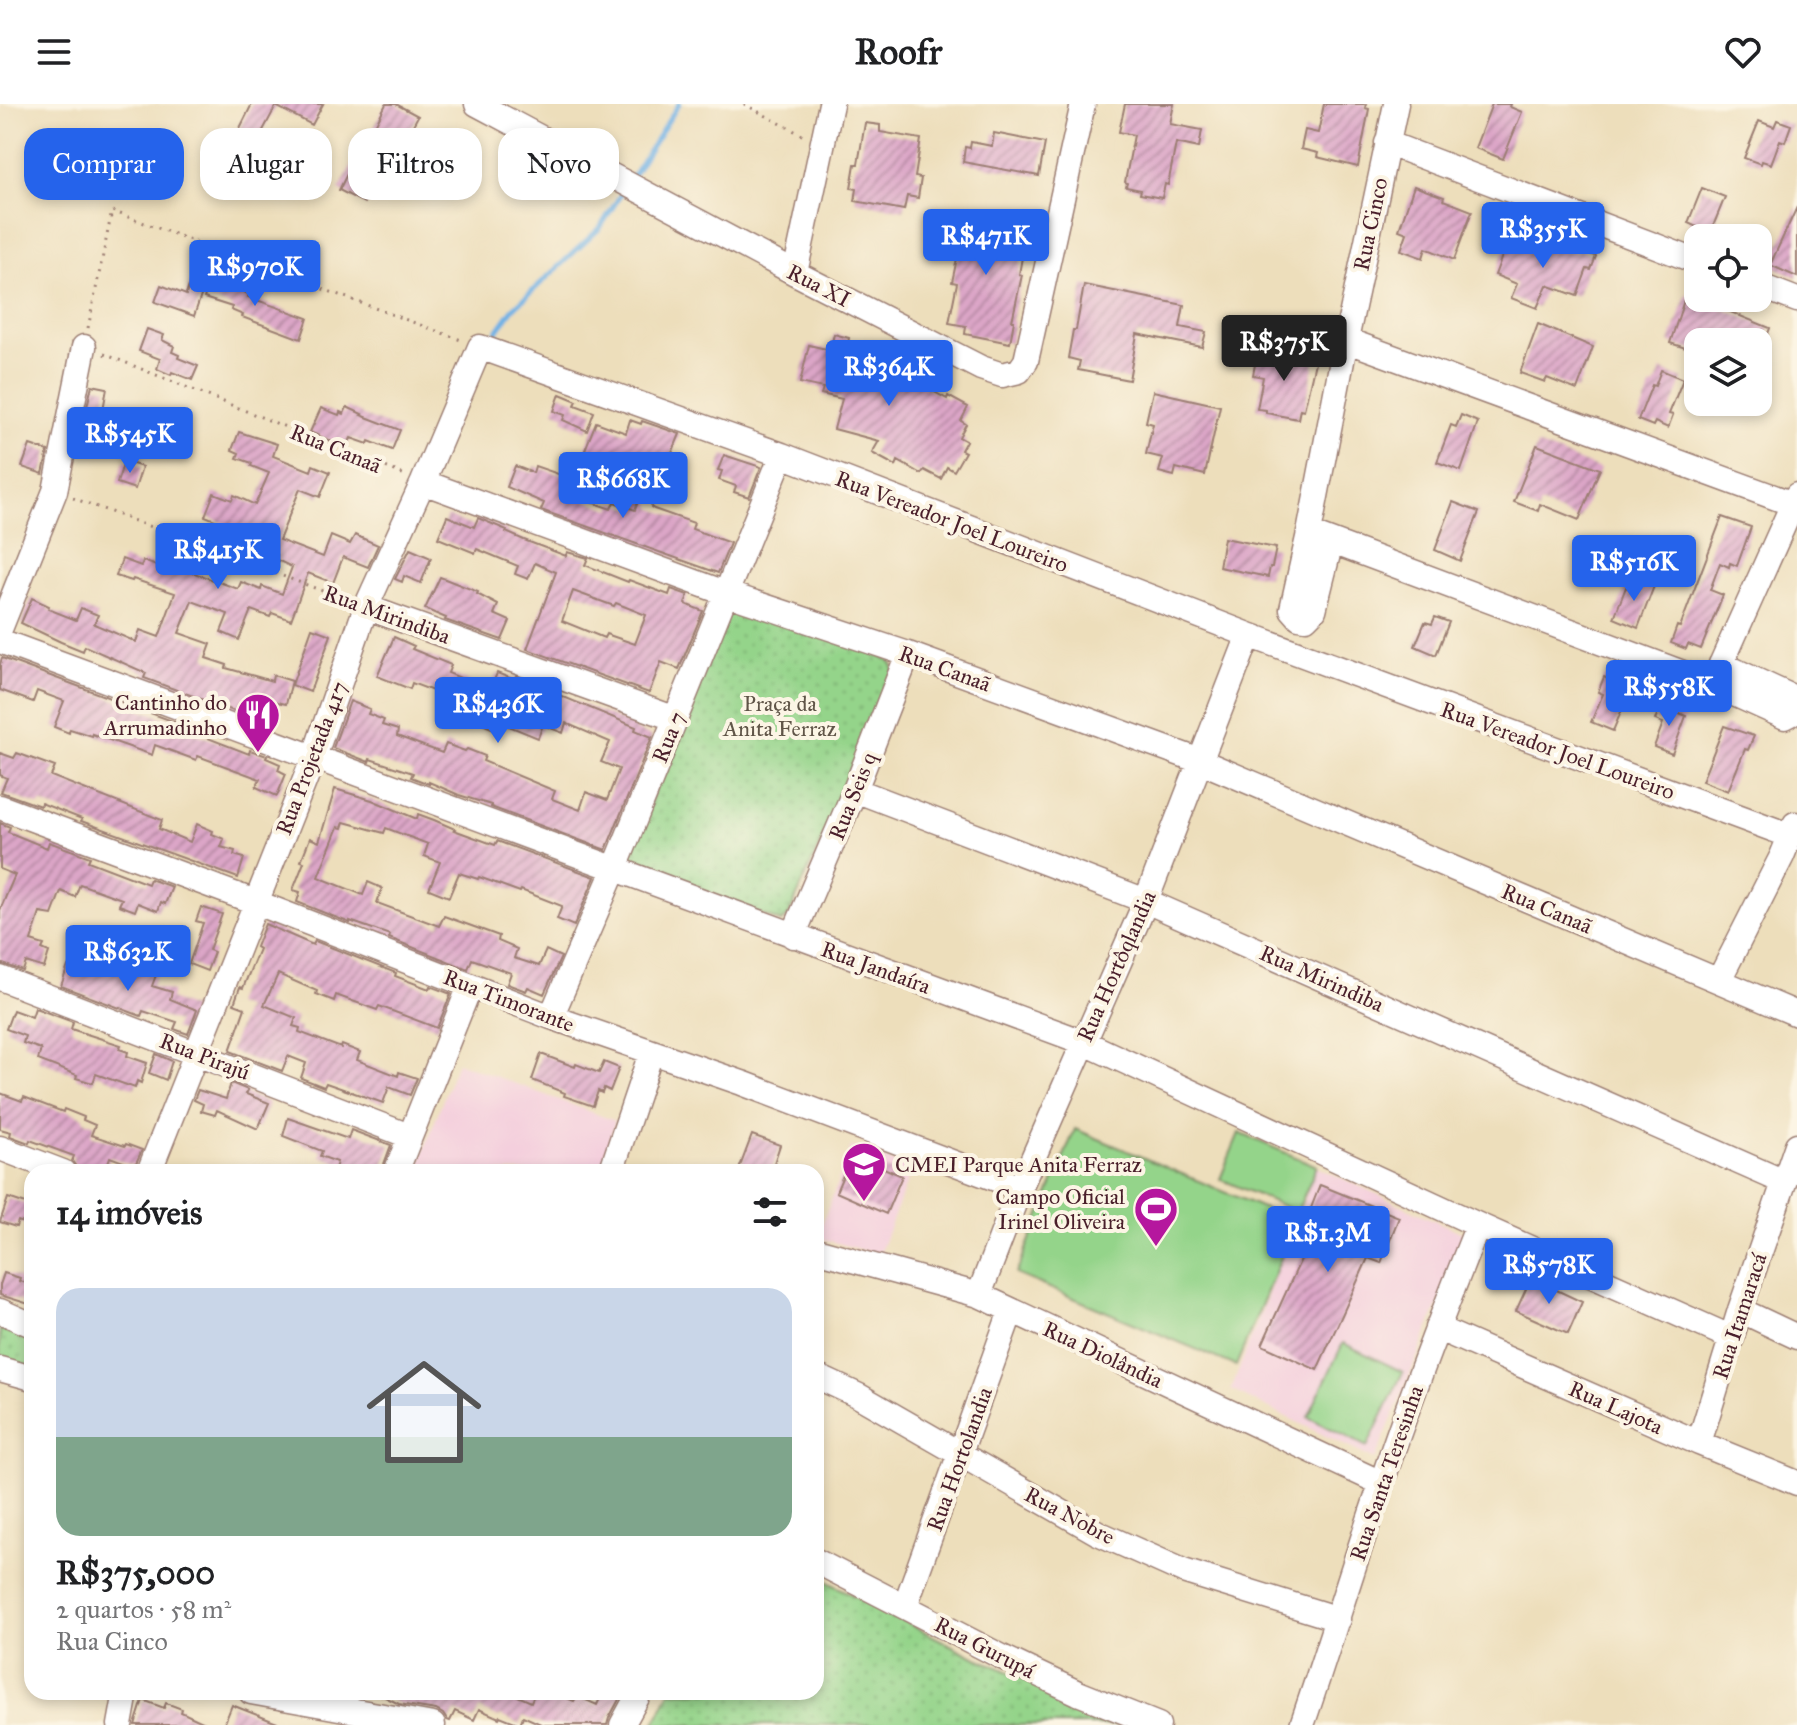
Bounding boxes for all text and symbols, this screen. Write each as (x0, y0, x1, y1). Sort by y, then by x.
icon: menu (32, 30, 76, 74)
text: Roofr (855, 30, 942, 74)
icon: heart (1721, 30, 1765, 74)
chip: Comprar (24, 128, 184, 200)
chip: Alugar (200, 128, 332, 200)
chip: Filtros (348, 128, 482, 200)
chip: Novo (498, 128, 619, 200)
street label: Rua Cinco (1347, 175, 1394, 273)
pin: R$355K (1478, 202, 1608, 270)
pin: R$471K (921, 209, 1051, 277)
text: R$355K (1500, 212, 1586, 244)
text: R$471K (941, 219, 1031, 251)
map controls (1684, 224, 1772, 416)
button: locate (1684, 224, 1772, 312)
pin: R$970K (190, 240, 320, 308)
text: R$970K (207, 250, 303, 282)
street label: Rua XI (783, 258, 855, 313)
pin: R$375K (1219, 315, 1349, 383)
text: R$375K (1240, 325, 1328, 357)
button: layers (1684, 328, 1772, 416)
pin: R$364K (824, 340, 954, 408)
text: R$364K (844, 350, 934, 382)
pin: R$545K (65, 407, 195, 475)
text: R$545K (85, 417, 175, 449)
street label: Rua Canaã (286, 418, 386, 479)
pin: R$668K (558, 452, 688, 520)
text: R$668K (577, 462, 669, 494)
street label: Rua Vereador Joel Loureiro (832, 465, 1072, 578)
pin: R$415K (153, 523, 283, 591)
text: R$415K (174, 533, 263, 565)
pin: R$516K (1569, 535, 1699, 603)
text: R$516K (1590, 545, 1678, 577)
street label: Rua Mirindiba (320, 579, 455, 650)
street label: Rua Canaã (895, 639, 995, 698)
pin: R$558K (1604, 660, 1734, 728)
text: R$558K (1624, 670, 1714, 702)
pin: R$436K (433, 677, 563, 745)
street label: Rua Projetada 417 (270, 678, 353, 839)
text: R$436K (453, 687, 543, 719)
place label: Cantinho do Arrumadinho (103, 689, 227, 741)
park label: Praça da Anita Ferraz (722, 690, 837, 742)
restaurant icon: Cantinho do Arrumadinho (234, 691, 282, 754)
street label: Rua Vereador Joel Loureiro (1437, 696, 1679, 805)
street label: Rua 7 (646, 708, 691, 767)
street label: Rua Seis q (823, 748, 882, 844)
street label: Rua Canaã (1497, 877, 1597, 940)
street label: Rua Hortôqlandia (1071, 886, 1162, 1046)
pin: R$632K (63, 925, 193, 993)
text: R$632K (84, 935, 172, 967)
street label: Rua Jandaíra (817, 935, 935, 1000)
street label: Rua Mirindiba (1256, 939, 1389, 1018)
street label: Rua Timorante (440, 963, 578, 1038)
street label: Rua Pirajú (156, 1027, 254, 1086)
school or university icon: CMEI Parque Anita Ferraz (840, 1140, 888, 1203)
place label: CMEI Parque Anita Ferraz (895, 1151, 1142, 1178)
place label: Campo Oficial Irinel Oliveira (995, 1183, 1126, 1235)
sports icon: Campo Oficial Irinel Oliveira (1132, 1185, 1180, 1248)
icon: filters (748, 1190, 792, 1234)
text: 14 imóveis (56, 1192, 202, 1233)
pin: R$1.3M (1263, 1206, 1393, 1274)
text: R$1.3M (1285, 1216, 1371, 1248)
pin: R$578K (1484, 1238, 1614, 1306)
text: R$578K (1503, 1248, 1595, 1280)
street label: Rua Itamaracá (1706, 1249, 1773, 1383)
street label: Rua Diolândia (1039, 1315, 1168, 1394)
icon: home (352, 1340, 496, 1484)
street label: Rua Lajota (1564, 1375, 1668, 1440)
street label: Rua Santa Teresinha (1344, 1381, 1429, 1564)
street label: Rua Hortolandia (921, 1383, 998, 1535)
street label: Rua Nobre (1020, 1480, 1120, 1550)
text: R$375,000 (56, 1552, 215, 1593)
text: 2 quartos · 58 m² (56, 1593, 231, 1625)
street label: Rua Gurupá (930, 1611, 1040, 1685)
text: Rua Cinco (56, 1625, 168, 1657)

